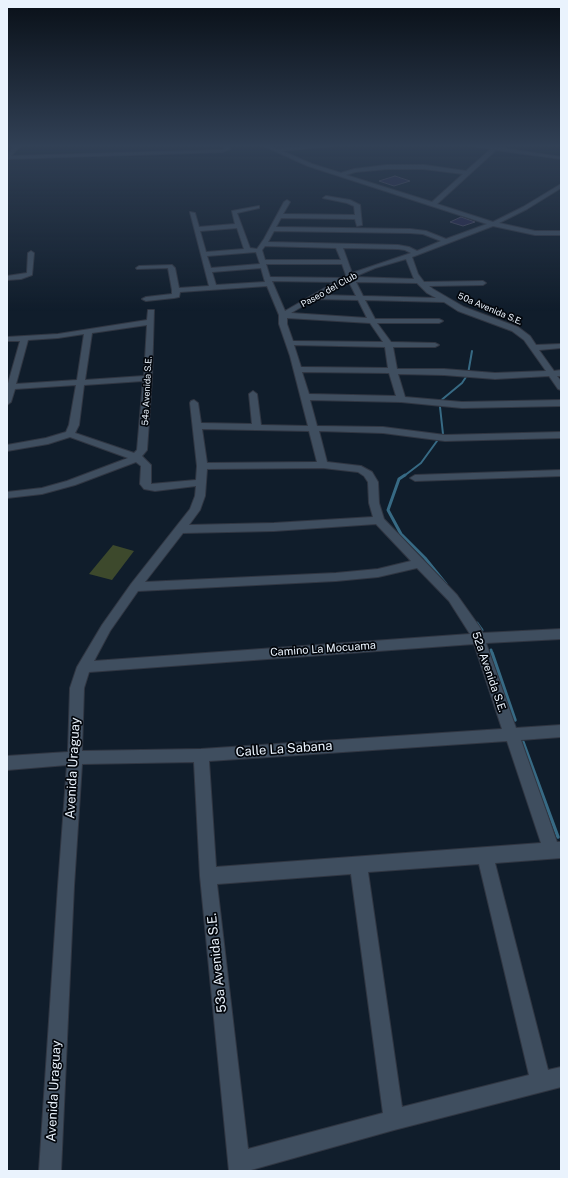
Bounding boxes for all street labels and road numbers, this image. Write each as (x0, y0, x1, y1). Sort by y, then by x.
street label: Paseo del Club (299, 270, 359, 310)
street label: 50a Avenida S.E. (456, 291, 524, 327)
street label: 54a Avenida S.E. (140, 356, 154, 426)
street label: 52a Avenida S.E. (469, 630, 509, 714)
street label: Camino La Mocuama (270, 639, 376, 659)
street label: Avenida Uraguay (63, 717, 83, 819)
street label: Calle La Sabana (235, 738, 333, 760)
street label: 53a Avenida S.E. (204, 912, 230, 1014)
street label: Avenida Uraguay (44, 1040, 64, 1142)

